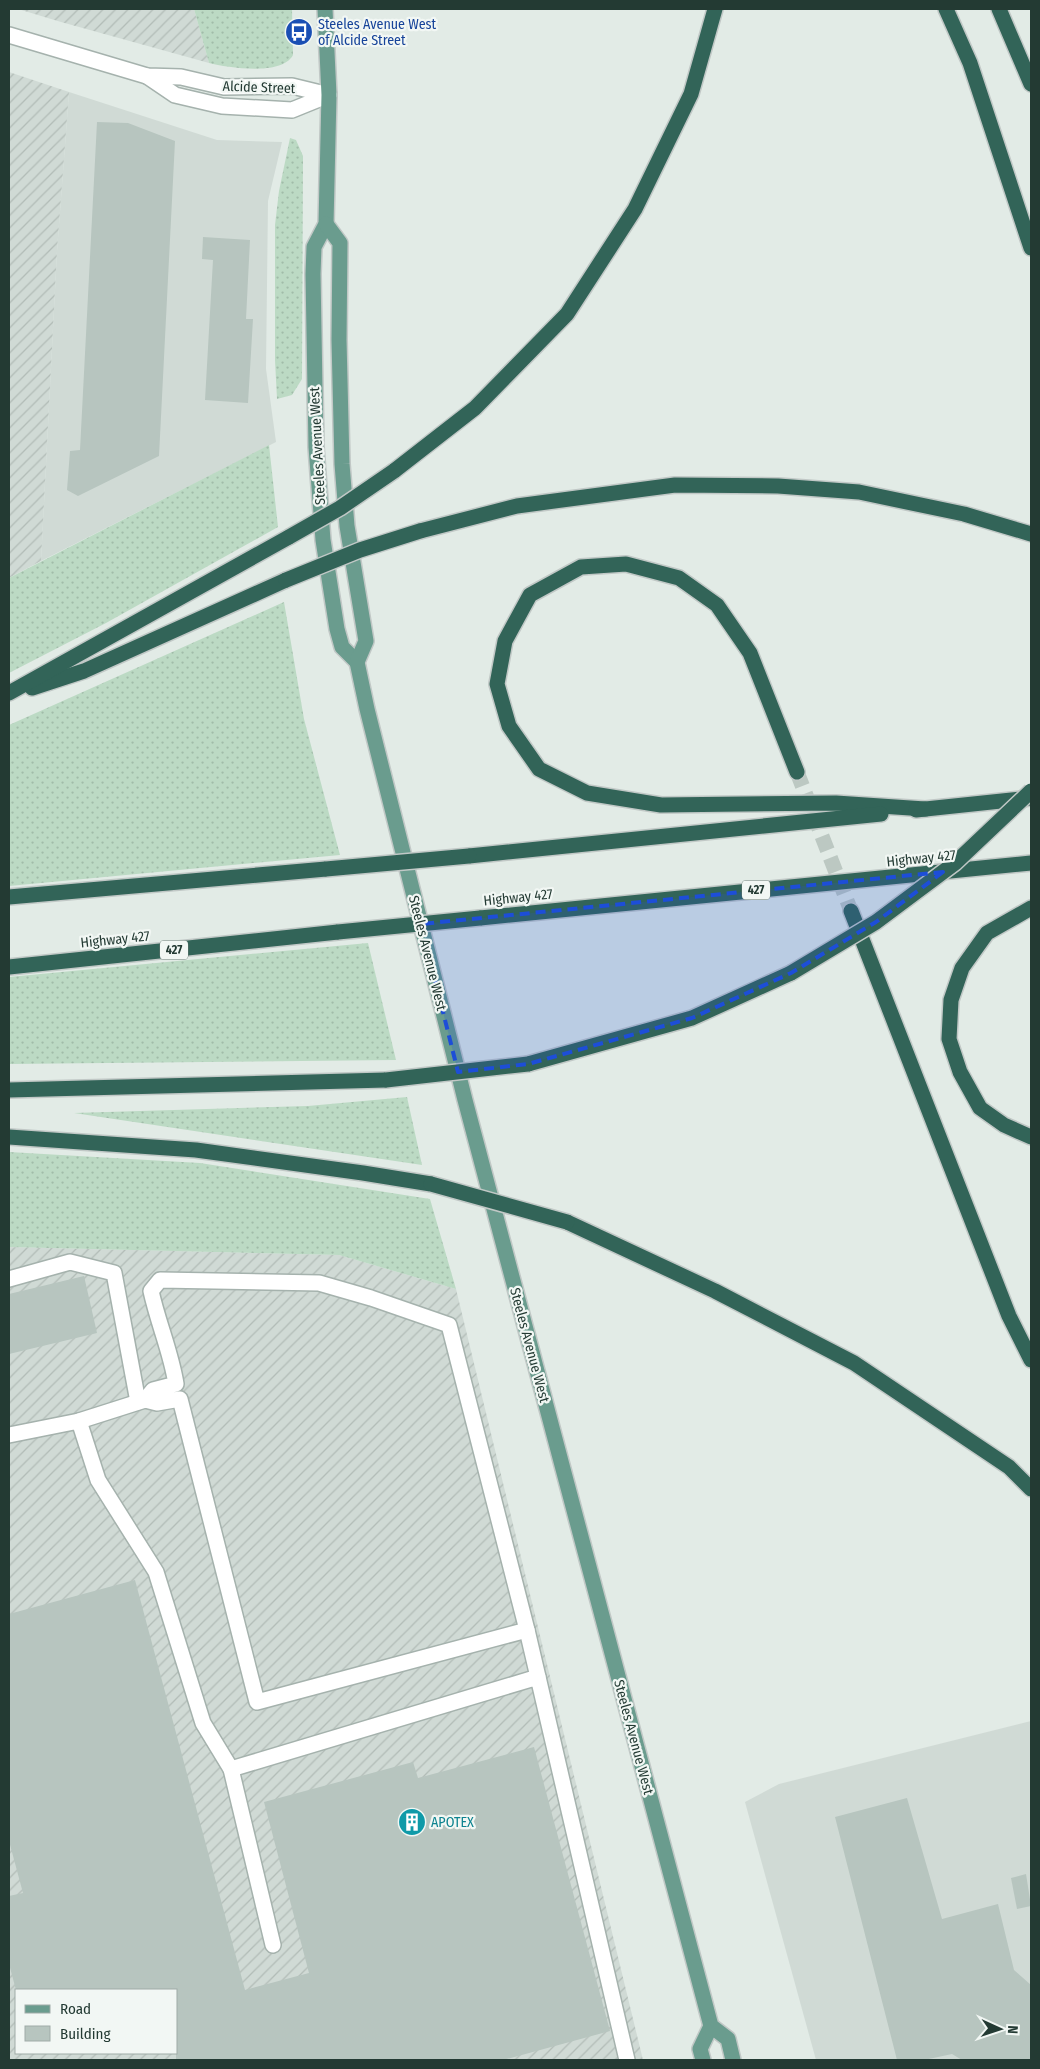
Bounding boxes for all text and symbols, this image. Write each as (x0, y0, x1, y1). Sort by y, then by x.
place label: Steeles Avenue West of Alcide Street (318, 16, 437, 49)
bus stop icon: Steeles Avenue West of Alcide Street (284, 17, 314, 47)
street label: Alcide Street (222, 78, 296, 97)
street label: Steeles Avenue West (306, 386, 329, 505)
street label: Highway 427 (886, 846, 957, 871)
road number: 427 (742, 880, 770, 900)
street label: Highway 427 (483, 885, 554, 910)
street label: Steeles Avenue West (405, 894, 450, 1013)
street label: Highway 427 (80, 927, 151, 952)
road number: 427 (160, 940, 188, 960)
street label: Steeles Avenue West (506, 1286, 553, 1405)
street label: Steeles Avenue West (610, 1678, 657, 1797)
building icon: APOTEX (397, 1807, 427, 1837)
place label: APOTEX (431, 1814, 474, 1831)
legend (15, 1989, 178, 2054)
text: Road (60, 2000, 91, 2018)
north arrow (975, 2004, 1025, 2054)
text: Building (60, 2025, 111, 2043)
text: N (1004, 2025, 1021, 2034)

